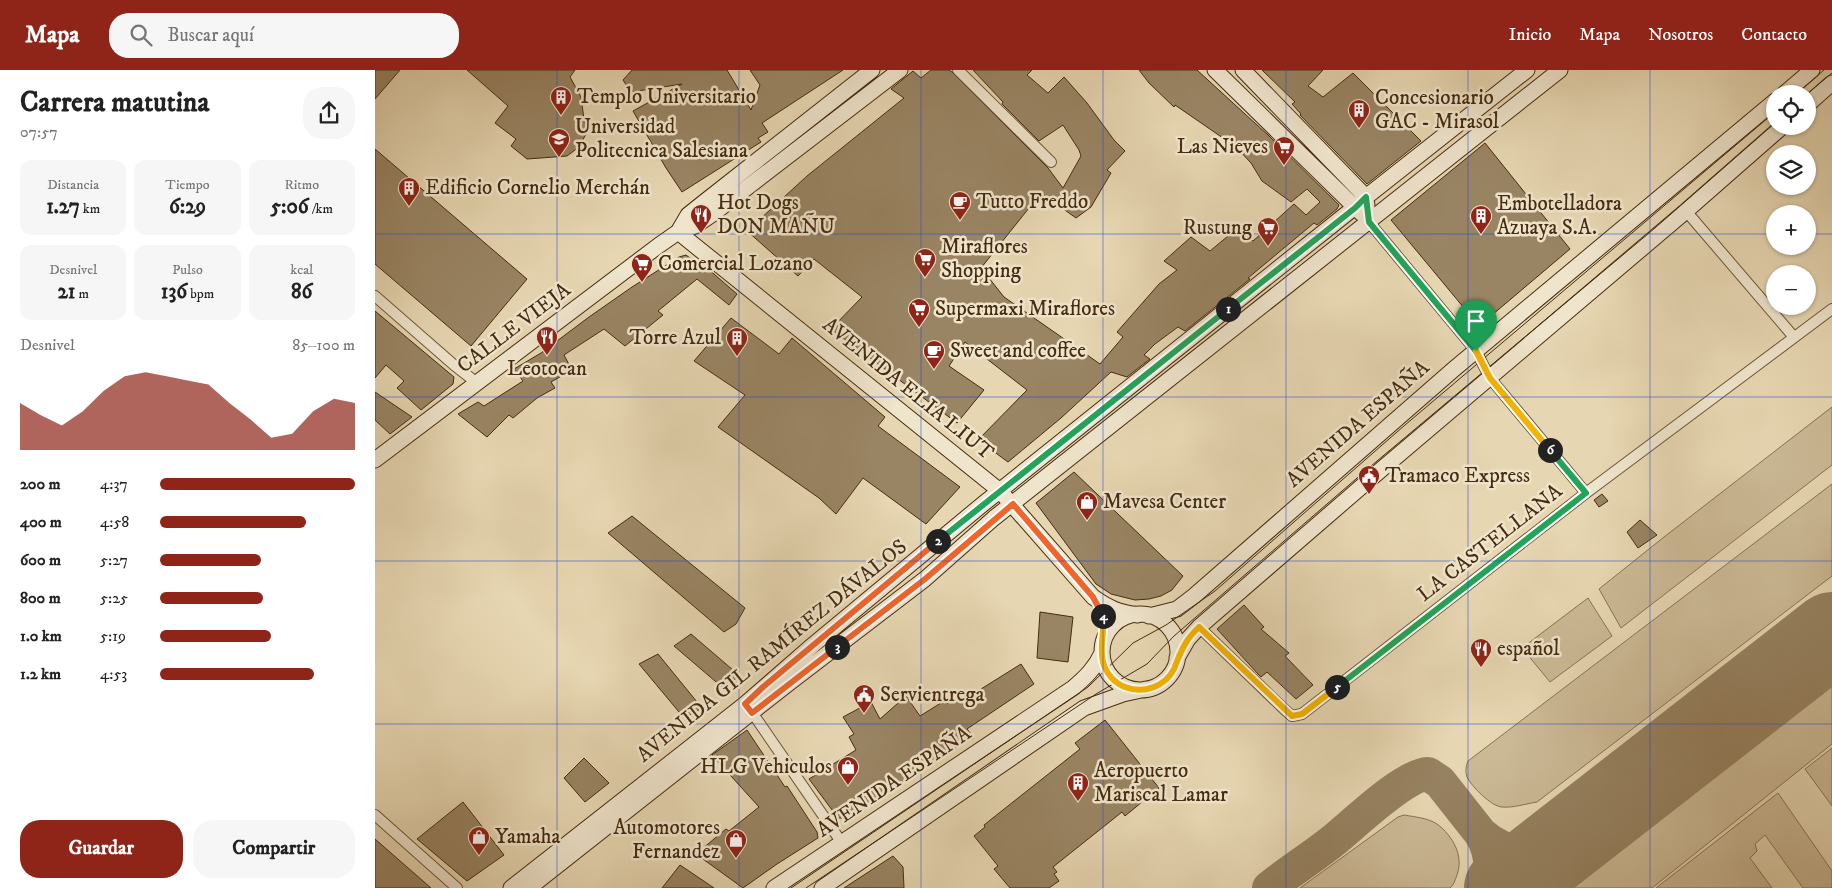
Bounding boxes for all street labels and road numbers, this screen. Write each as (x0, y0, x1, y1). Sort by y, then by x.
street label: CALLE VIEJA (452, 277, 576, 379)
street label: AVENIDA ELIA LIUT (817, 312, 999, 466)
street label: AVENIDA ESPAÑA (1280, 353, 1435, 493)
street label: LA CASTELLANA (1412, 478, 1568, 608)
street label: AVENIDA GIL RAMÍREZ DÁVALOS (630, 532, 912, 768)
street label: AVENIDA ESPAÑA (811, 719, 977, 843)

